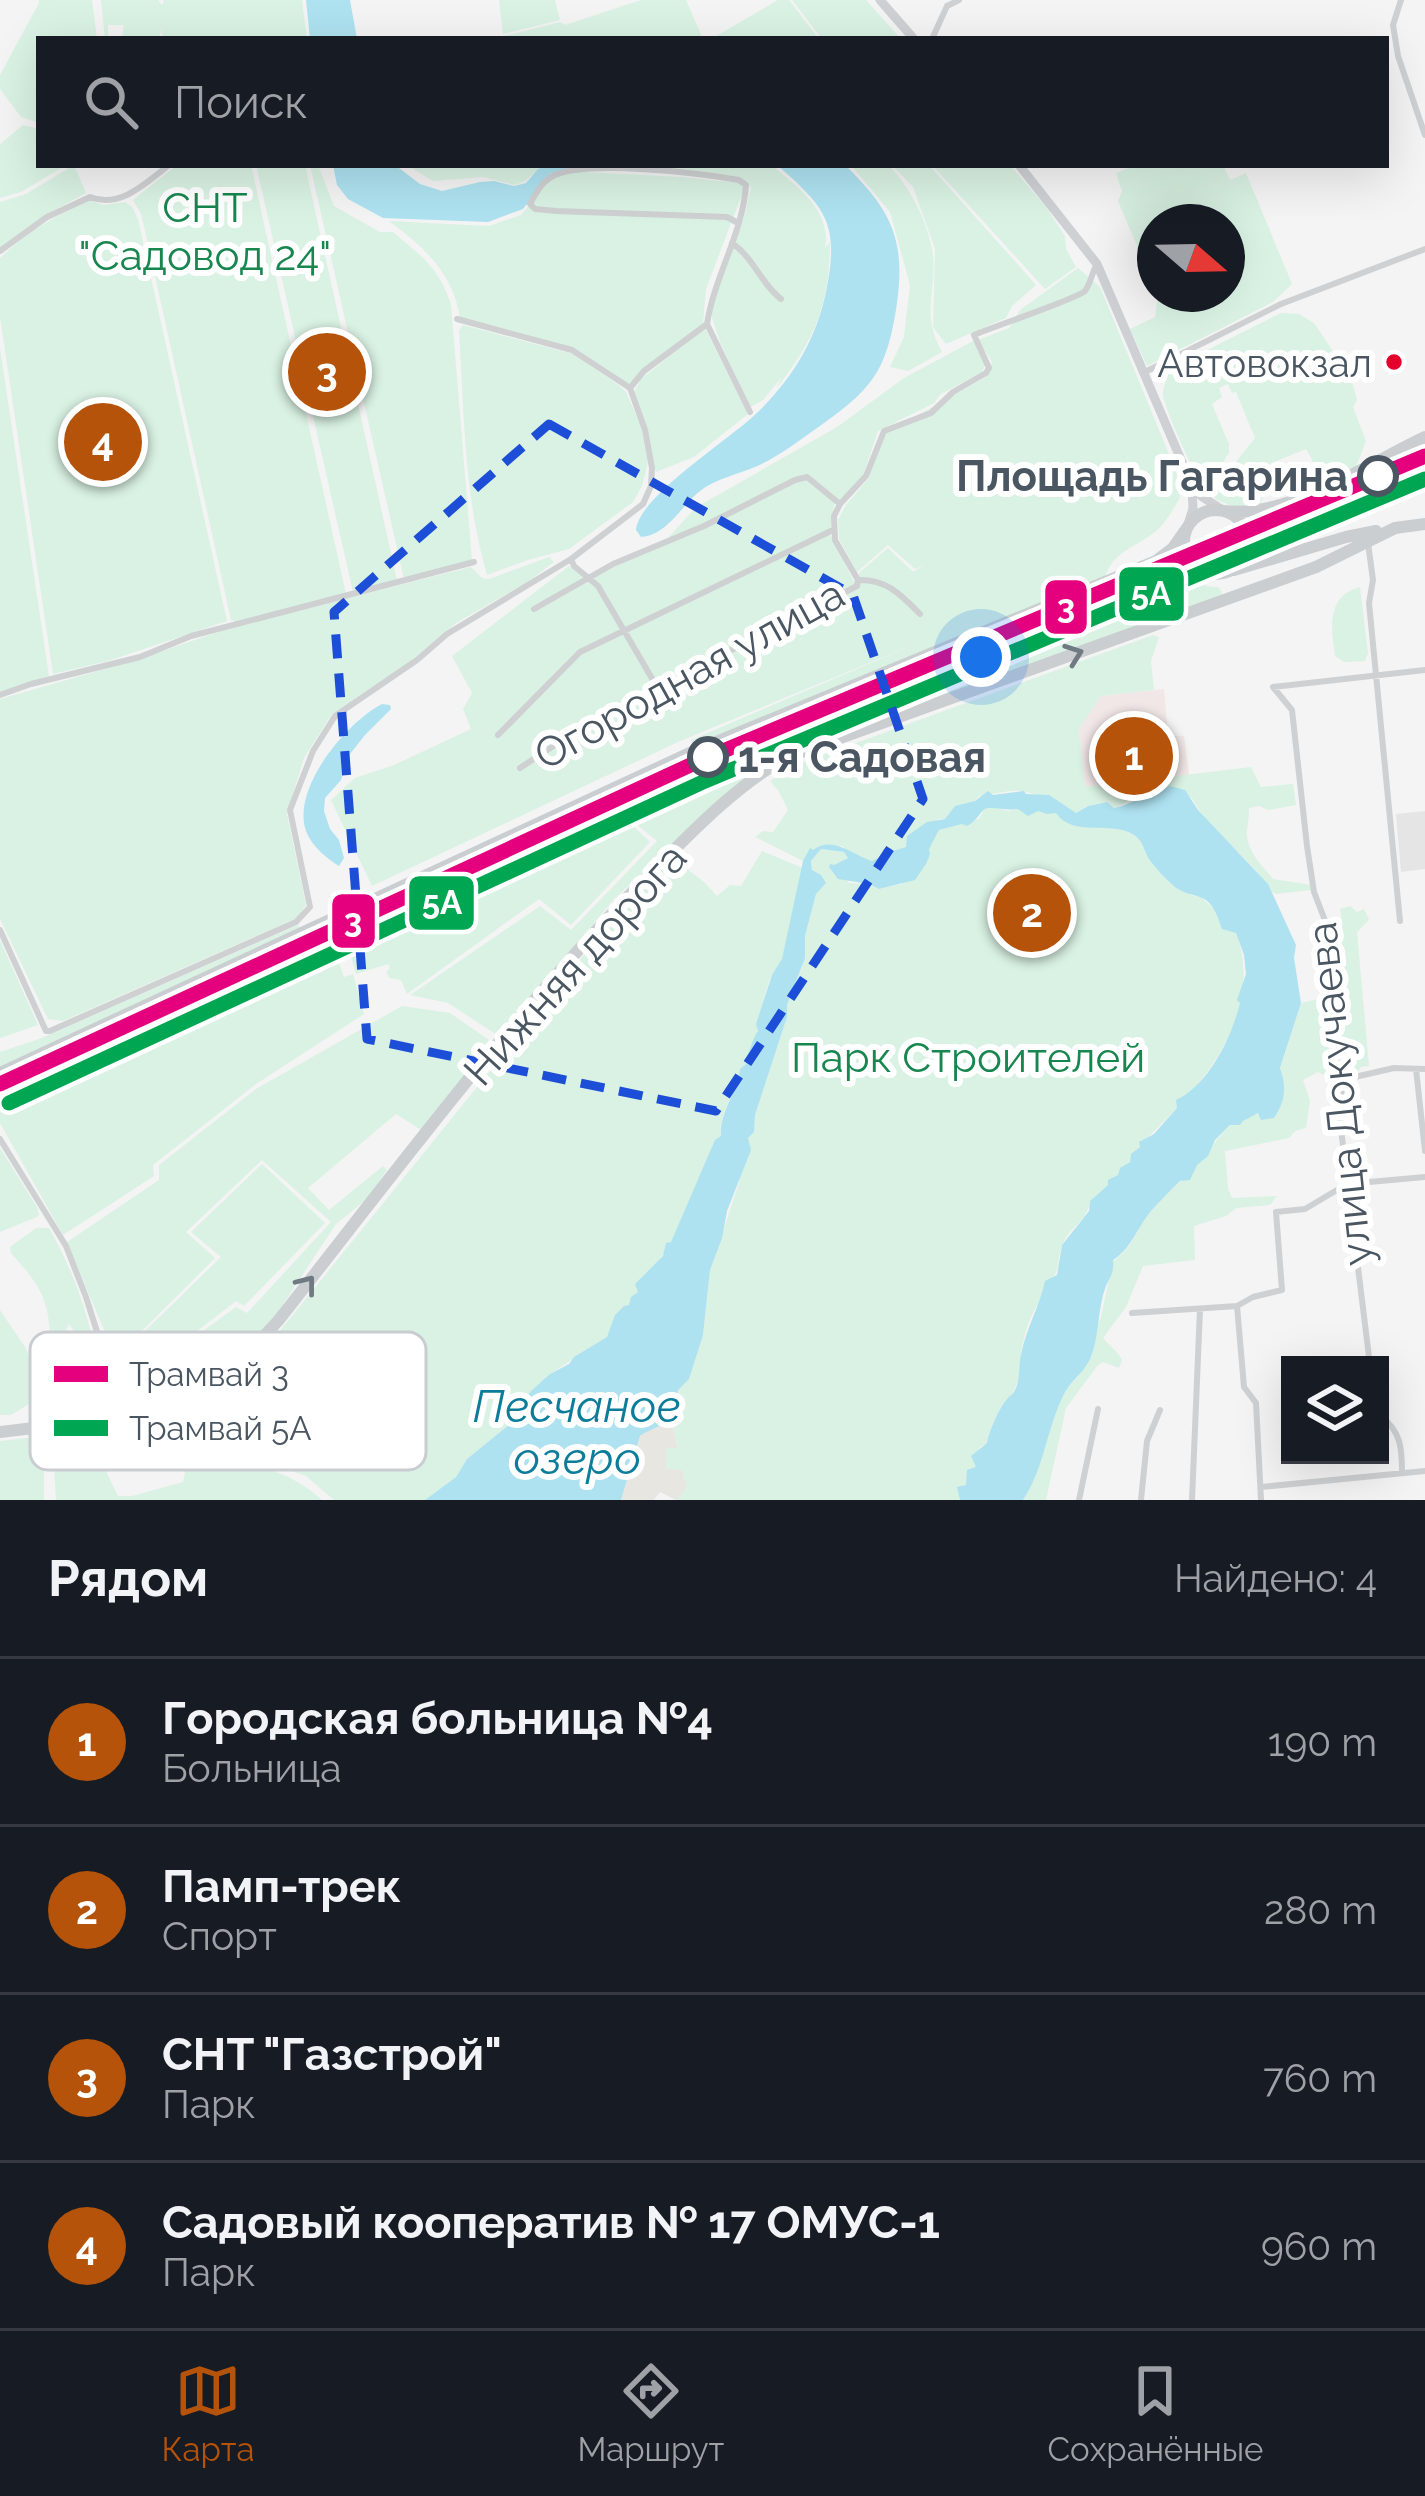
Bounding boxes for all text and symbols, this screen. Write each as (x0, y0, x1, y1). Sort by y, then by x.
search box (36, 36, 1389, 168)
icon: search (78, 69, 144, 135)
text: Поиск (174, 76, 308, 129)
park label: СНТ "Садовод 24" (79, 183, 331, 280)
north arrow (1137, 204, 1245, 312)
pin: 3 (288, 327, 366, 417)
place label: Автовокзал (1157, 340, 1372, 386)
marker: Автовокзал (1383, 351, 1405, 373)
pin: 4 (64, 397, 142, 487)
place label: Площадь Гагарина (956, 452, 1348, 501)
marker: Площадь Гагарина (1359, 457, 1397, 495)
line badge: 5А (1117, 565, 1186, 623)
street label: Огородная улица (526, 569, 853, 780)
text: 5А (1131, 574, 1172, 613)
line badge: 3 (1043, 578, 1089, 636)
text: 3 (1057, 587, 1075, 626)
your location (951, 627, 1011, 687)
one-way arrow (1062, 644, 1083, 669)
pin: 1 (1095, 711, 1173, 801)
place label: 1-я Садовая (738, 733, 986, 782)
marker: 1-я Садовая (689, 738, 727, 776)
street label: Нижняя дорога (454, 834, 697, 1095)
pin: 2 (993, 868, 1071, 958)
line badge: 5А (407, 874, 476, 932)
text: 5А (422, 883, 463, 922)
line badge: 3 (330, 892, 377, 950)
text: 3 (344, 901, 362, 940)
street label: улица Докучаева (1297, 920, 1382, 1268)
park label: Парк Строителей (791, 1033, 1145, 1082)
one-way arrow (293, 1275, 314, 1297)
legend (30, 1332, 426, 1470)
text: Трамвай 3 (129, 1355, 289, 1394)
map controls (1281, 1356, 1389, 1464)
button: layers (1281, 1356, 1389, 1464)
water label: Песчаное озеро (473, 1380, 681, 1485)
text: Трамвай 5А (129, 1409, 312, 1448)
text: Рядом (48, 1548, 208, 1608)
text: Найдено: 4 (1174, 1555, 1377, 1601)
text: Городская больница №4 (162, 1692, 713, 1745)
text: 1 (77, 1719, 97, 1765)
text: 190 m (1268, 1719, 1377, 1765)
text: Больница (162, 1745, 342, 1791)
text: Памп-трек (162, 1860, 401, 1913)
text: 2 (76, 1887, 98, 1933)
text: 280 m (1264, 1887, 1377, 1933)
text: Спорт (162, 1913, 277, 1959)
text: СНТ "Газстрой" (162, 2028, 502, 2081)
text: 3 (76, 2055, 98, 2101)
text: 760 m (1263, 2055, 1377, 2101)
text: Парк (162, 2081, 255, 2127)
text: Садовый кооператив № 17 ОМУС-1 (162, 2196, 940, 2249)
text: 4 (76, 2223, 98, 2269)
text: 960 m (1261, 2223, 1377, 2269)
text: Парк (162, 2249, 255, 2295)
tab: Карта (162, 2358, 254, 2469)
tab: Маршрут (577, 2358, 724, 2469)
tab: Сохранённые (1047, 2358, 1263, 2469)

